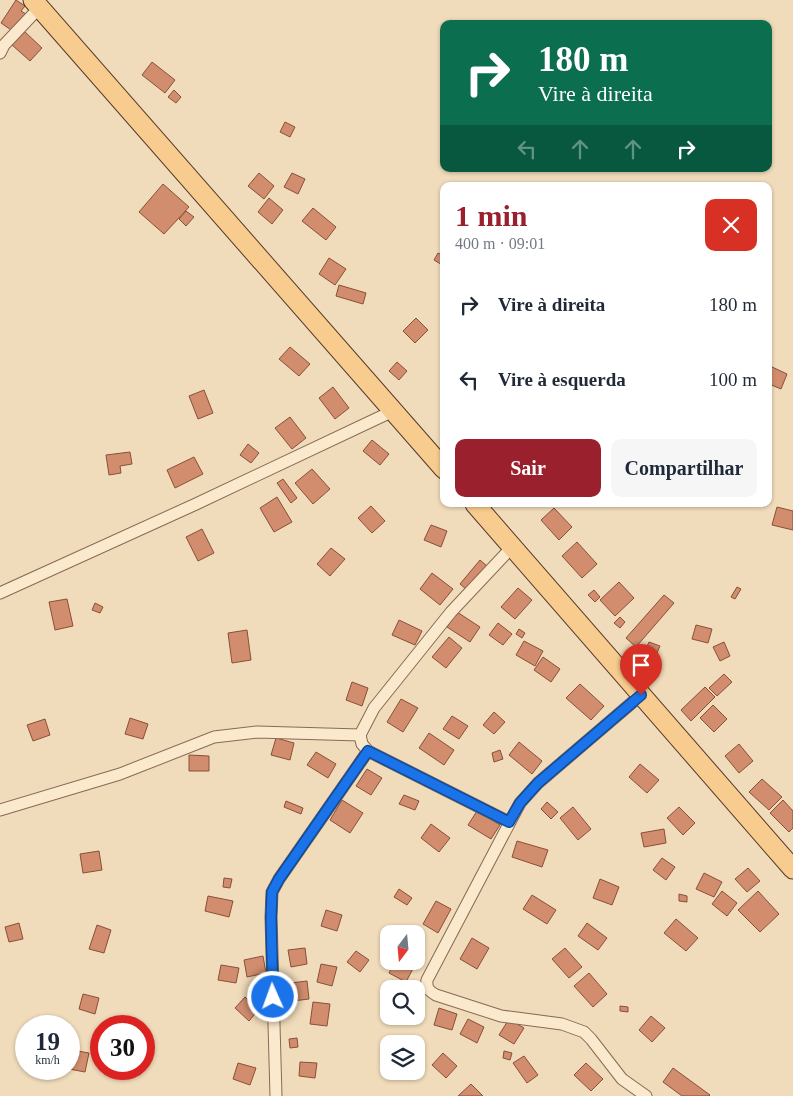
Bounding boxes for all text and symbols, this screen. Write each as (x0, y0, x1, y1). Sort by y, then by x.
icon: right (455, 40, 520, 105)
text: 180 m (538, 40, 628, 79)
text: Vire à direita (538, 81, 653, 106)
icon: left (513, 135, 541, 163)
icon: ahead (566, 135, 594, 163)
icon: ahead (619, 135, 647, 163)
icon: right (672, 135, 700, 163)
text: 1 min (455, 199, 528, 232)
button: close (705, 199, 757, 251)
text: 400 m · 09:01 (455, 235, 545, 252)
icon: right (455, 291, 483, 319)
text: Vire à direita (498, 294, 605, 315)
text: 180 m (709, 294, 757, 315)
icon: left (455, 366, 483, 394)
text: Vire à esquerda (498, 369, 626, 390)
text: 100 m (709, 369, 757, 390)
button: Sair (455, 439, 601, 497)
button: Compartilhar (611, 439, 757, 497)
pin (620, 644, 662, 695)
icon: arrive (627, 651, 655, 679)
north arrow (380, 925, 425, 970)
map controls (380, 925, 425, 1080)
position arrow (246, 970, 298, 1022)
button: search (380, 980, 425, 1025)
speed limit sign: 30 (90, 1015, 155, 1080)
text: 19 (35, 1028, 60, 1055)
button: layers (380, 1035, 425, 1080)
text: km/h (35, 1053, 60, 1067)

